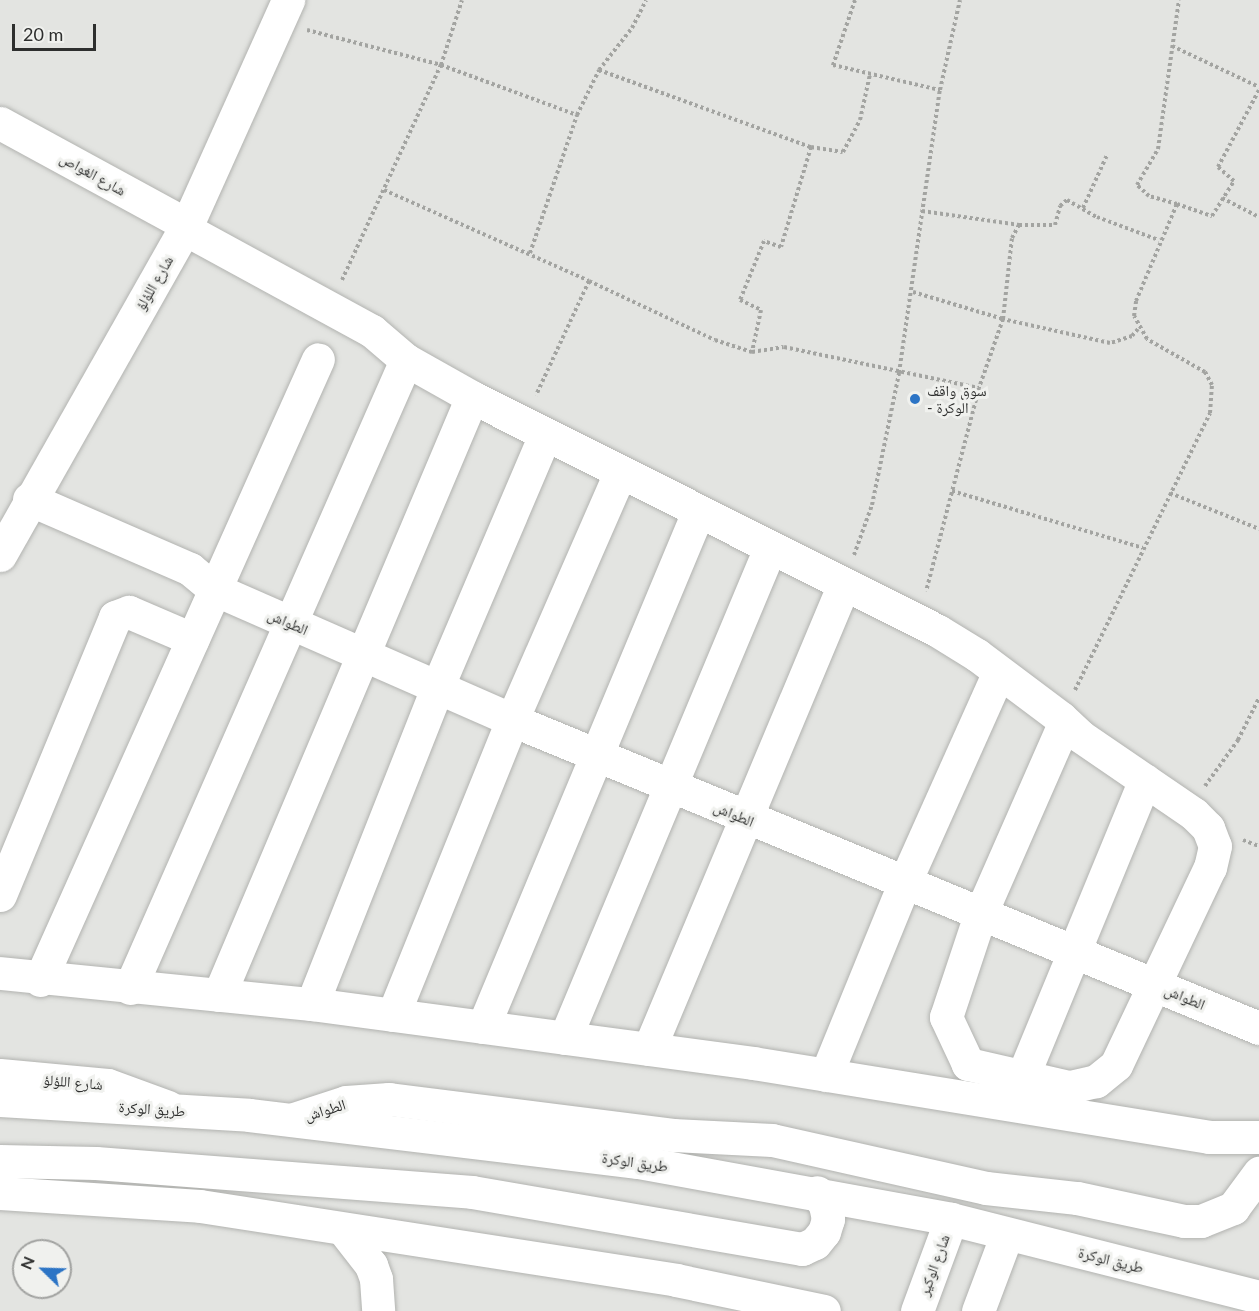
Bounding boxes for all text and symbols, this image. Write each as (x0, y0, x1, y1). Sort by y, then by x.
scale bar (15, 12, 99, 50)
text: 20 m (23, 23, 63, 45)
street label: شارع الغواص (57, 149, 129, 199)
street label: شارع اللؤلؤ (131, 253, 177, 313)
place label: سوق واقف - الوكرة (927, 381, 987, 416)
marker: سوق واقف - الوكرة (908, 392, 922, 406)
street label: الطواش (265, 605, 311, 639)
street label: الطواش (711, 798, 757, 830)
street label: الطواش (1162, 981, 1208, 1013)
street label: شارع اللؤلؤ (42, 1070, 104, 1094)
street label: الطواش (302, 1095, 348, 1125)
street label: طريق الوكرة (118, 1098, 186, 1120)
street label: طريق الوكرة (601, 1148, 669, 1176)
street label: شارع الوكير (915, 1232, 953, 1298)
north arrow (12, 1239, 72, 1299)
street label: طريق الوكرة (1076, 1243, 1146, 1277)
text: N (16, 1253, 38, 1272)

